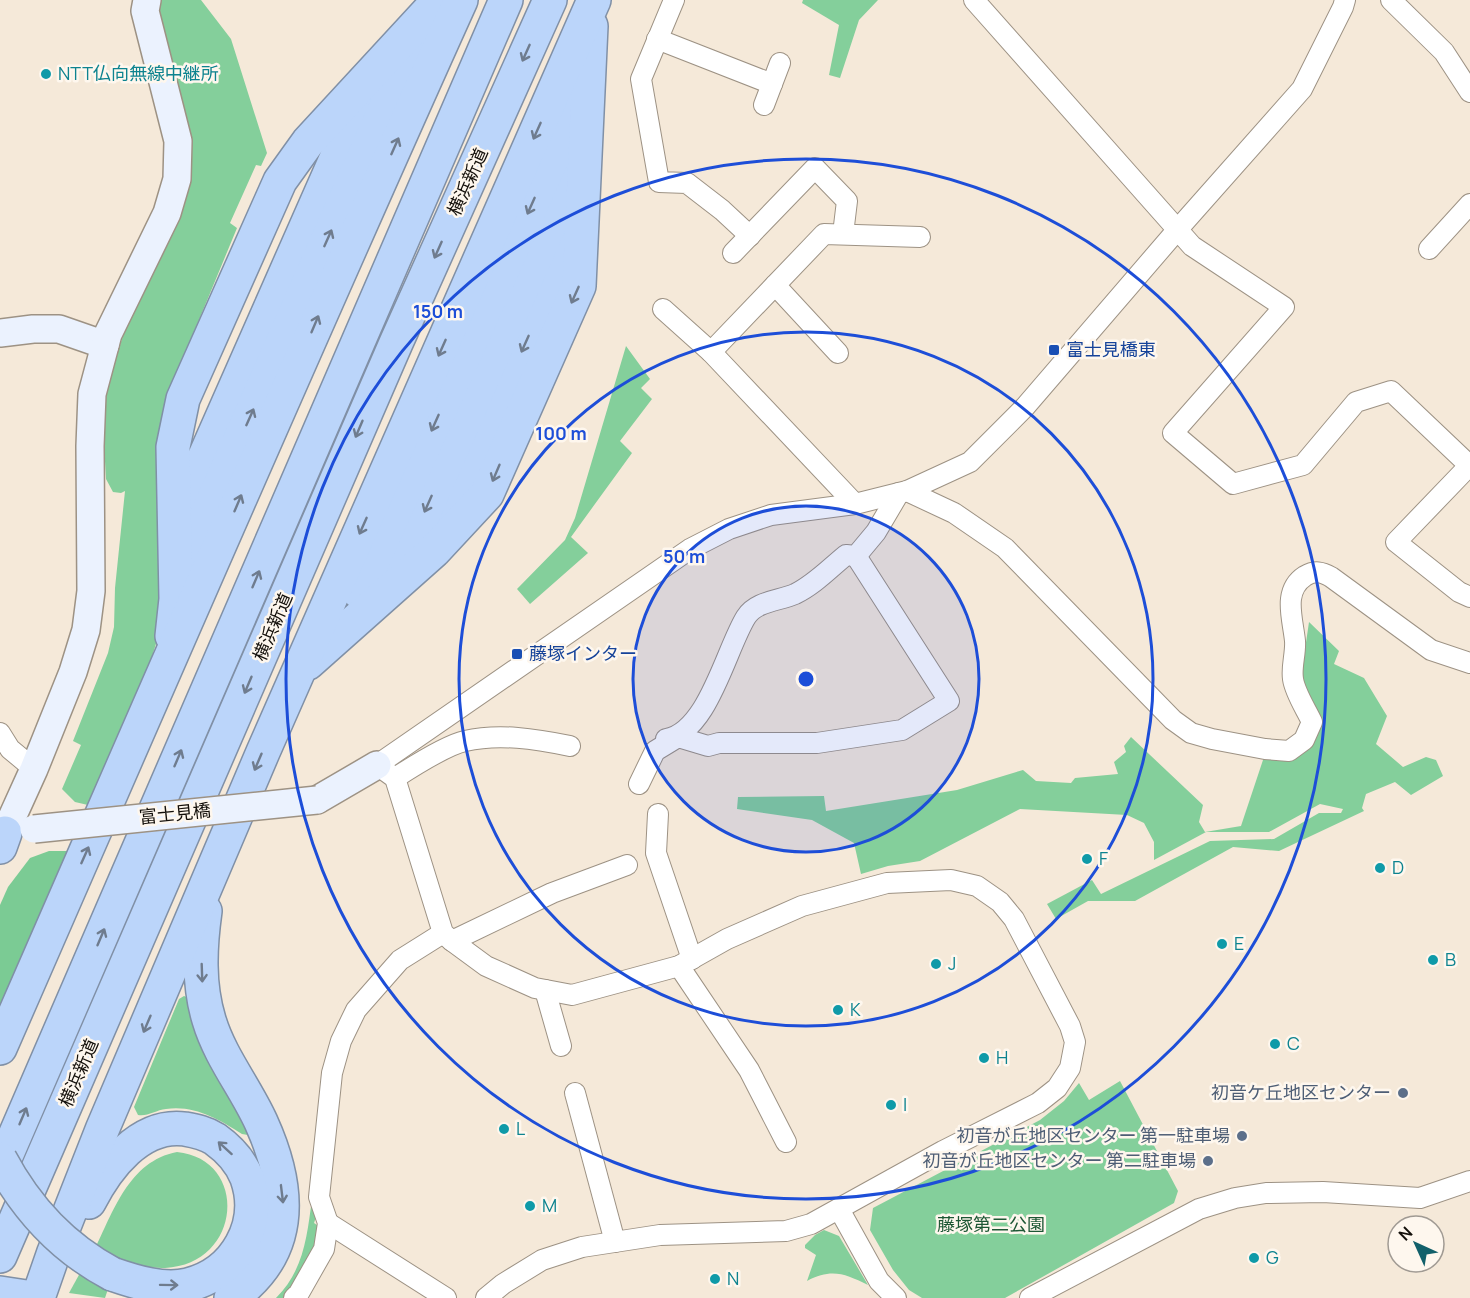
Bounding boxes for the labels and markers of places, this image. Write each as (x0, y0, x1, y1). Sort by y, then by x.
place label: NTT仏向無線中継所 (58, 61, 219, 85)
marker: NTT仏向無線中継所 (39, 67, 53, 81)
place label: 富士見橋東 (1066, 337, 1156, 361)
marker: 富士見橋東 (1047, 343, 1061, 357)
place label: 藤塚インター (529, 641, 637, 665)
marker: 藤塚インター (510, 647, 524, 661)
centre of rings (796, 669, 816, 689)
place label: F (1099, 846, 1108, 870)
marker: F (1080, 852, 1094, 866)
place label: D (1392, 855, 1404, 879)
marker: D (1373, 861, 1387, 875)
place label: E (1234, 931, 1244, 955)
marker: E (1215, 937, 1229, 951)
place label: B (1445, 947, 1456, 971)
place label: J (948, 951, 956, 975)
marker: B (1426, 953, 1440, 967)
marker: J (929, 957, 943, 971)
place label: K (850, 997, 861, 1021)
marker: K (831, 1003, 845, 1017)
place label: C (1287, 1031, 1300, 1055)
marker: C (1268, 1037, 1282, 1051)
place label: H (996, 1045, 1008, 1069)
marker: H (977, 1051, 991, 1065)
place label: 初音ケ丘地区センター (1211, 1080, 1391, 1104)
marker: 初音ケ丘地区センター (1396, 1086, 1410, 1100)
place label: I (903, 1092, 907, 1116)
marker: I (884, 1098, 898, 1112)
place label: L (516, 1116, 525, 1140)
marker: L (497, 1122, 511, 1136)
place label: 初音が丘地区センター 第一駐車場 (956, 1123, 1230, 1147)
marker: 初音が丘地区センター 第一駐車場 (1235, 1129, 1249, 1143)
place label: 初音が丘地区センター 第二駐車場 (922, 1148, 1196, 1172)
marker: 初音が丘地区センター 第二駐車場 (1201, 1154, 1215, 1168)
place label: M (542, 1193, 557, 1217)
marker: M (523, 1199, 537, 1213)
place label: G (1266, 1245, 1279, 1269)
marker: G (1247, 1251, 1261, 1265)
place label: N (727, 1266, 739, 1290)
marker: N (708, 1272, 722, 1286)

